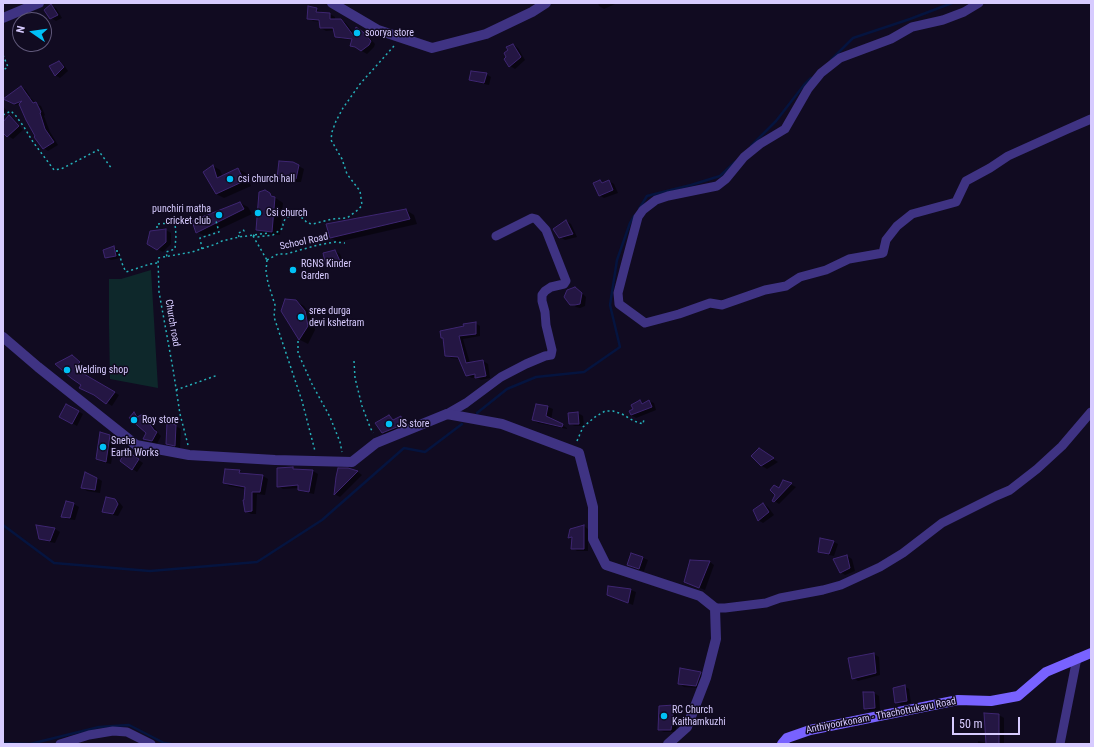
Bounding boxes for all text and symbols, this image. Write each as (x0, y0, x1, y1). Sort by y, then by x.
north arrow (12, 12, 52, 52)
text: N (14, 25, 28, 34)
place label: soorya store (365, 27, 414, 39)
marker: soorya store (352, 28, 362, 38)
place label: csi church hall (238, 173, 295, 185)
marker: csi church hall (225, 174, 235, 184)
place label: punchiri matha cricket club (152, 203, 211, 226)
place label: Csi church (266, 207, 308, 219)
marker: Csi church (253, 208, 263, 218)
marker: punchiri matha cricket club (214, 210, 224, 220)
street label: School Road (279, 231, 329, 253)
place label: RGNS Kinder Garden (301, 258, 351, 282)
marker: RGNS Kinder Garden (288, 265, 298, 275)
street label: Church road (162, 298, 182, 348)
place label: sree durga devi kshetram (309, 305, 364, 328)
marker: sree durga devi kshetram (296, 312, 306, 322)
place label: Welding shop (75, 364, 128, 376)
marker: Welding shop (62, 365, 72, 375)
place label: Roy store (142, 414, 179, 426)
marker: Roy store (129, 415, 139, 425)
place label: JS store (397, 418, 429, 430)
marker: JS store (384, 419, 394, 429)
place label: Sneha Earth Works (111, 435, 159, 458)
marker: Sneha Earth Works (98, 442, 108, 452)
street label: Anthiyoorkonam - Thachottukavu Road (805, 696, 957, 736)
place label: RC Church Kaithamkuzhi (672, 704, 726, 728)
scale bar (954, 709, 1022, 735)
marker: RC Church Kaithamkuzhi (659, 711, 669, 721)
text: 50 m (959, 717, 983, 731)

